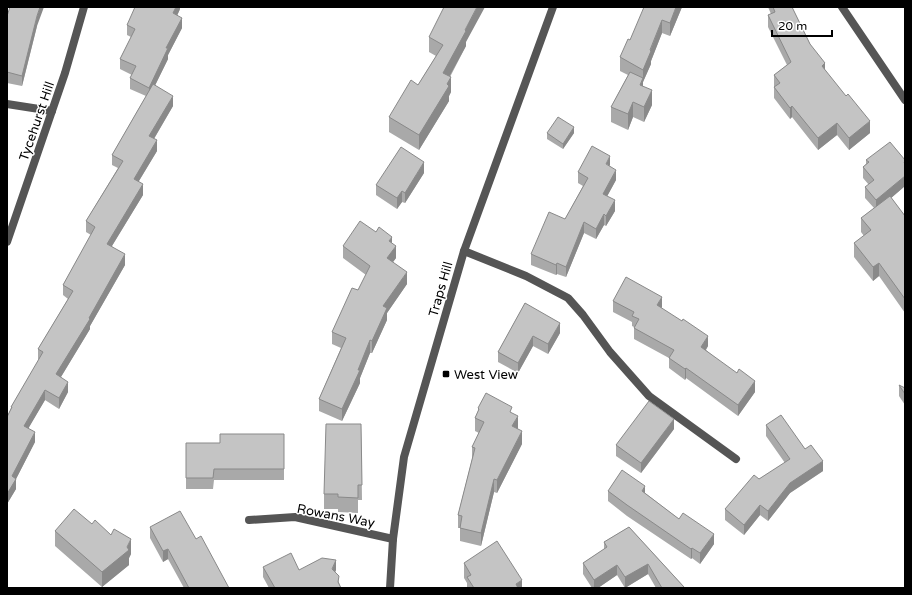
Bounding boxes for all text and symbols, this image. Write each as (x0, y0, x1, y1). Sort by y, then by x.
scale bar (772, 12, 832, 38)
text: 20 m (778, 19, 807, 33)
street label: Tycehurst Hill (16, 80, 58, 163)
street label: Traps Hill (425, 260, 456, 319)
place label: West View (454, 367, 518, 383)
marker: West View (441, 369, 451, 379)
street label: Rowans Way (296, 501, 376, 531)

